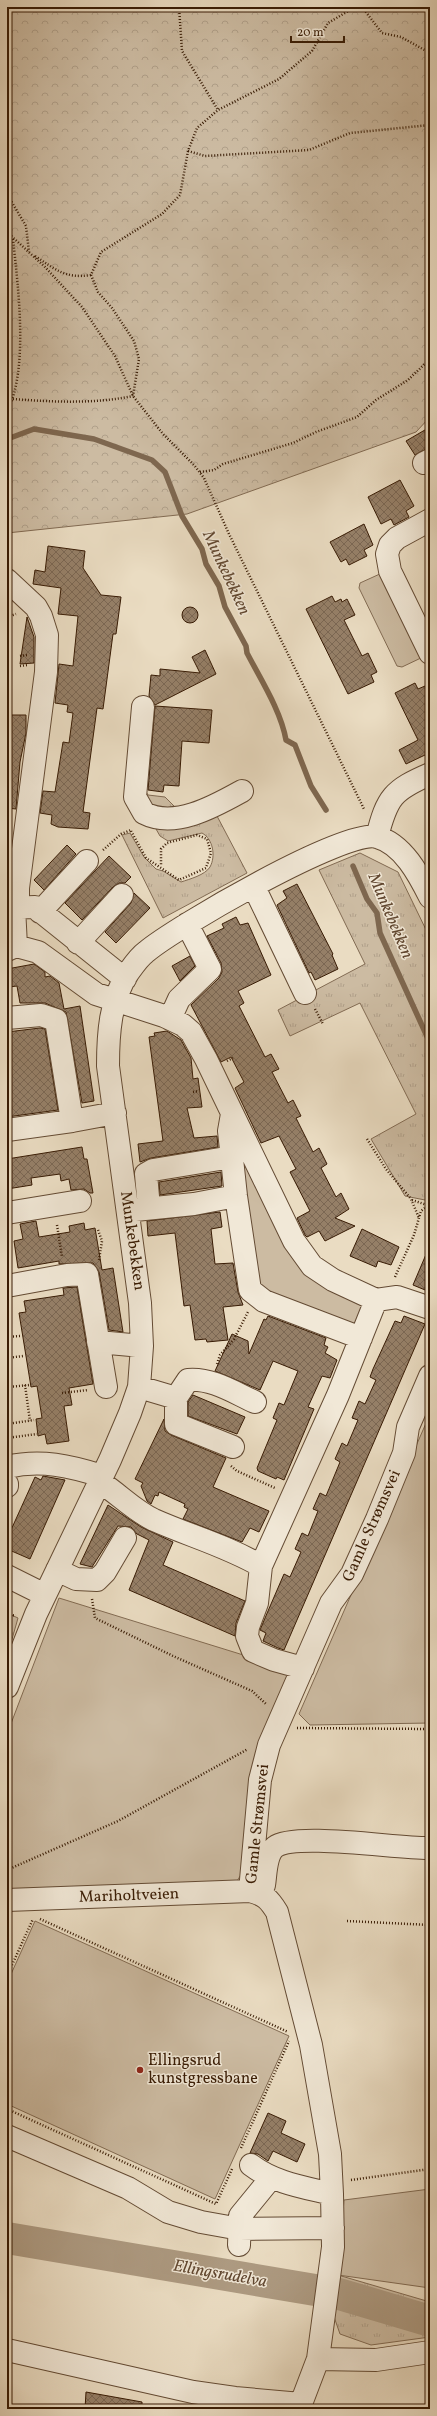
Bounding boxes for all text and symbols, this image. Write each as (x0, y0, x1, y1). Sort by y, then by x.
scale bar (291, 18, 344, 44)
text: 20 m (297, 25, 324, 41)
water label: Munkebekken (196, 526, 256, 619)
water label: Munkebekken (361, 869, 418, 962)
street label: Munkebekken (114, 1190, 150, 1292)
street label: Gamle Strømsvei (337, 1466, 407, 1585)
street label: Gamle Strømsvei (241, 1763, 275, 1885)
street label: Mariholtveien (78, 1883, 180, 1909)
place label: Ellingsrud kunstgressbane (148, 2050, 258, 2090)
marker: Ellingsrud kunstgressbane (135, 2065, 145, 2075)
water label: Ellingsrudelva (171, 2254, 269, 2294)

